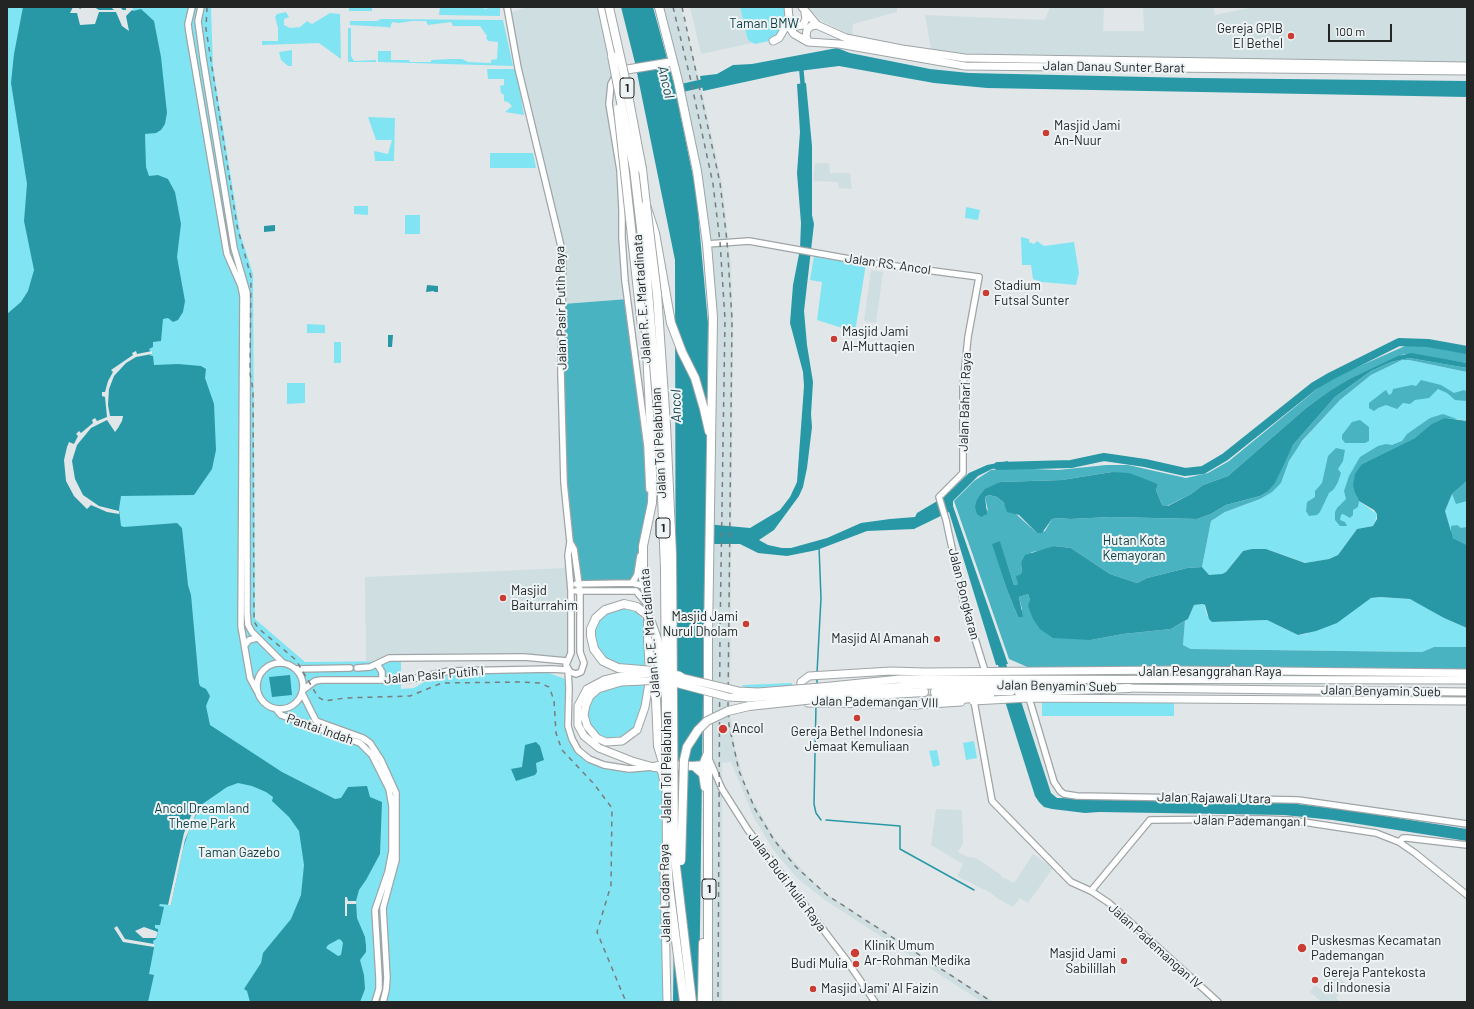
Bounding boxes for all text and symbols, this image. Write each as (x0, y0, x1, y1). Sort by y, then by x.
park label: Taman BMW (729, 16, 799, 32)
scale bar (1330, 16, 1394, 42)
place label: Gereja GPIB El Bethel (1217, 21, 1283, 52)
text: 100 m (1335, 24, 1365, 38)
marker: Gereja GPIB El Bethel (1286, 31, 1296, 41)
street label: Jalan Danau Sunter Barat (1043, 58, 1185, 76)
water label: Ancol (654, 64, 678, 100)
road number: 1 (620, 78, 634, 98)
place label: Masjid Jami An-Nuur (1054, 118, 1121, 149)
marker: Masjid Jami An-Nuur (1041, 128, 1051, 138)
street label: Jalan R. E. Martadinata (630, 234, 654, 364)
street label: Jalan Pasir Putih Raya (552, 246, 570, 370)
street label: Jalan RS. Ancol (844, 250, 932, 278)
place label: Stadium Futsal Sunter (994, 278, 1069, 309)
marker: Stadium Futsal Sunter (981, 288, 991, 298)
place label: Masjid Jami Al-Muttaqien (842, 324, 915, 355)
marker: Masjid Jami Al-Muttaqien (829, 334, 839, 344)
street label: Jalan Bahari Raya (955, 352, 975, 452)
street label: Jalan Tol Pelabuhan (648, 387, 670, 499)
water label: Ancol (667, 389, 685, 423)
road number: 1 (656, 518, 670, 538)
park label: Hutan Kota Kemayoran (1102, 533, 1166, 564)
street label: Jalan Bongkaran (945, 547, 983, 641)
street label: Jalan R. E. Martadinata (637, 568, 663, 698)
place label: Masjid Baiturrahim (511, 583, 578, 614)
marker: Masjid Baiturrahim (498, 593, 508, 603)
place label: Masjid Jami Nurul Dholam (663, 609, 738, 640)
marker: Masjid Jami Nurul Dholam (741, 619, 751, 629)
place label: Masjid Al Amanah (831, 631, 929, 647)
marker: Masjid Al Amanah (932, 634, 942, 644)
street label: Jalan Pasir Putih I (383, 663, 485, 687)
street label: Jalan Pesanggrahan Raya (1138, 664, 1282, 680)
street label: Jalan Benyamin Sueb (997, 677, 1117, 695)
street label: Jalan Benyamin Sueb (1321, 682, 1441, 700)
street label: Jalan Pademangan VIII (811, 693, 939, 711)
street label: Pantai Indah (285, 710, 355, 748)
street label: Jalan Tol Pelabuhan (659, 711, 675, 823)
marker: Gereja Bethel Indonesia Jemaat Kemuliaan (852, 713, 862, 723)
place label: Ancol (732, 721, 764, 737)
marker: Ancol (717, 723, 729, 735)
place label: Gereja Bethel Indonesia Jemaat Kemuliaan (791, 724, 923, 755)
street label: Jalan Rajawali Utara (1157, 789, 1271, 807)
park label: Ancol Dreamland Theme Park (155, 801, 249, 832)
street label: Jalan Pademangan I (1194, 812, 1306, 830)
street label: Jalan Budi Mulia Raya (745, 829, 829, 935)
street label: Jalan Lodan Raya (656, 844, 674, 942)
park label: Taman Gazebo (198, 845, 280, 861)
road number: 1 (702, 879, 716, 899)
street label: Jalan Pademangan IV (1105, 900, 1205, 992)
place label: Puskesmas Kecamatan Pademangan (1311, 933, 1441, 964)
place label: Klinik Umum Ar-Rohman Medika (864, 938, 970, 969)
marker: Puskesmas Kecamatan Pademangan (1296, 942, 1308, 954)
place label: Masjid Jami Sabilillah (1049, 946, 1116, 977)
marker: Klinik Umum Ar-Rohman Medika (849, 947, 861, 959)
place label: Budi Mulia (791, 956, 848, 972)
marker: Masjid Jami Sabilillah (1119, 956, 1129, 966)
marker: Budi Mulia (851, 959, 861, 969)
place label: Gereja Pantekosta di Indonesia (1323, 965, 1426, 996)
marker: Gereja Pantekosta di Indonesia (1310, 975, 1320, 985)
place label: Masjid Jami' Al Faizin (821, 981, 938, 997)
marker: Masjid Jami' Al Faizin (808, 984, 818, 994)

